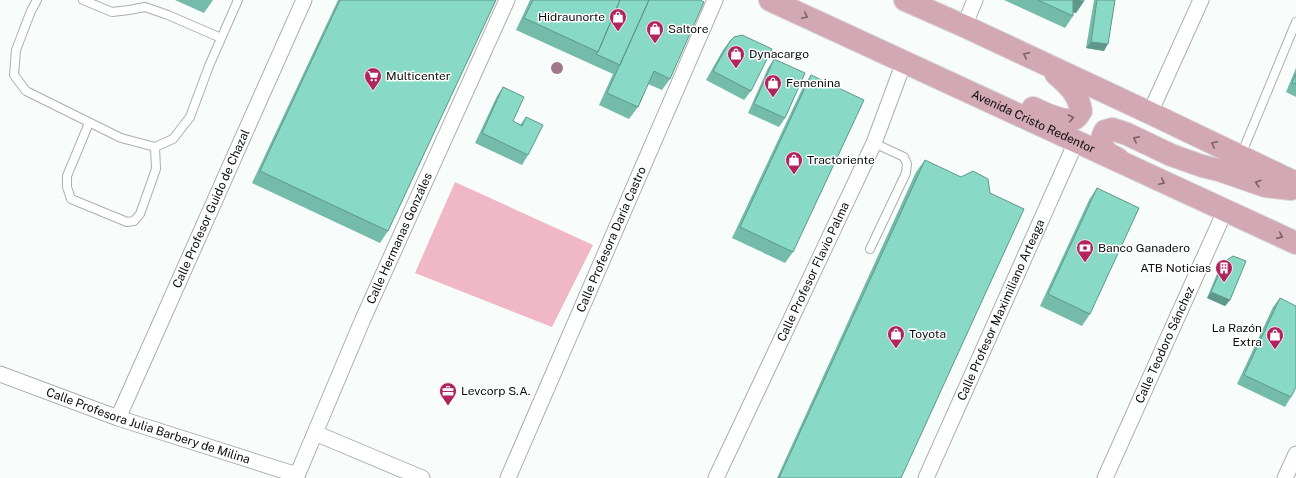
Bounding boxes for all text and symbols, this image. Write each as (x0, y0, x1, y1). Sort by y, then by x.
shop icon: Hidraunorte (608, 7, 628, 32)
place label: Hidraunorte (538, 10, 605, 24)
one-way arrow (801, 11, 809, 19)
shop icon: Saltore (645, 19, 665, 44)
place label: Saltore (668, 22, 709, 36)
shop icon: Dynacargo (726, 44, 746, 69)
place label: Dynacargo (749, 47, 809, 61)
one-way arrow (1023, 52, 1031, 60)
supermarket icon: Multicenter (363, 66, 383, 91)
place label: Multicenter (386, 69, 451, 83)
shop icon: Femenina (763, 73, 783, 98)
place label: Femenina (786, 76, 840, 90)
street label: Avenida Cristo Redentor (969, 87, 1098, 156)
one-way arrow (1067, 114, 1074, 123)
street label: Calle Profesor Guido de Chazal (170, 127, 253, 290)
one-way arrow (1133, 136, 1140, 143)
one-way arrow (1211, 141, 1219, 149)
shop icon: Tractoriente (784, 150, 804, 175)
place label: Tractoriente (807, 153, 875, 167)
street label: Calle Profesora Daría Castro (574, 164, 649, 314)
street label: Calle Hermanas Gonzáles (364, 171, 435, 306)
one-way arrow (1158, 177, 1165, 185)
one-way arrow (1254, 179, 1261, 188)
street label: Calle Profesor Flavio Palma (774, 200, 852, 344)
street label: Calle Profesor Maximiliano Arteaga (954, 217, 1048, 403)
one-way arrow (1276, 231, 1284, 239)
bank icon: Banco Ganadero (1075, 238, 1095, 263)
place label: Banco Ganadero (1098, 241, 1190, 255)
building icon: ATB Noticias (1214, 258, 1234, 283)
place label: ATB Noticias (1140, 261, 1211, 275)
street label: Calle Teodoro Sánchez (1132, 284, 1197, 406)
place label: La Razón Extra (1212, 321, 1262, 349)
shop icon: Toyota (886, 324, 906, 349)
shop icon: La Razón Extra (1265, 325, 1285, 350)
place label: Toyota (909, 327, 946, 341)
office icon: Levcorp S.A. (438, 381, 458, 406)
place label: Levcorp S.A. (461, 384, 530, 398)
street label: Calle Profesora Julia Barbery de Milina (44, 385, 252, 467)

